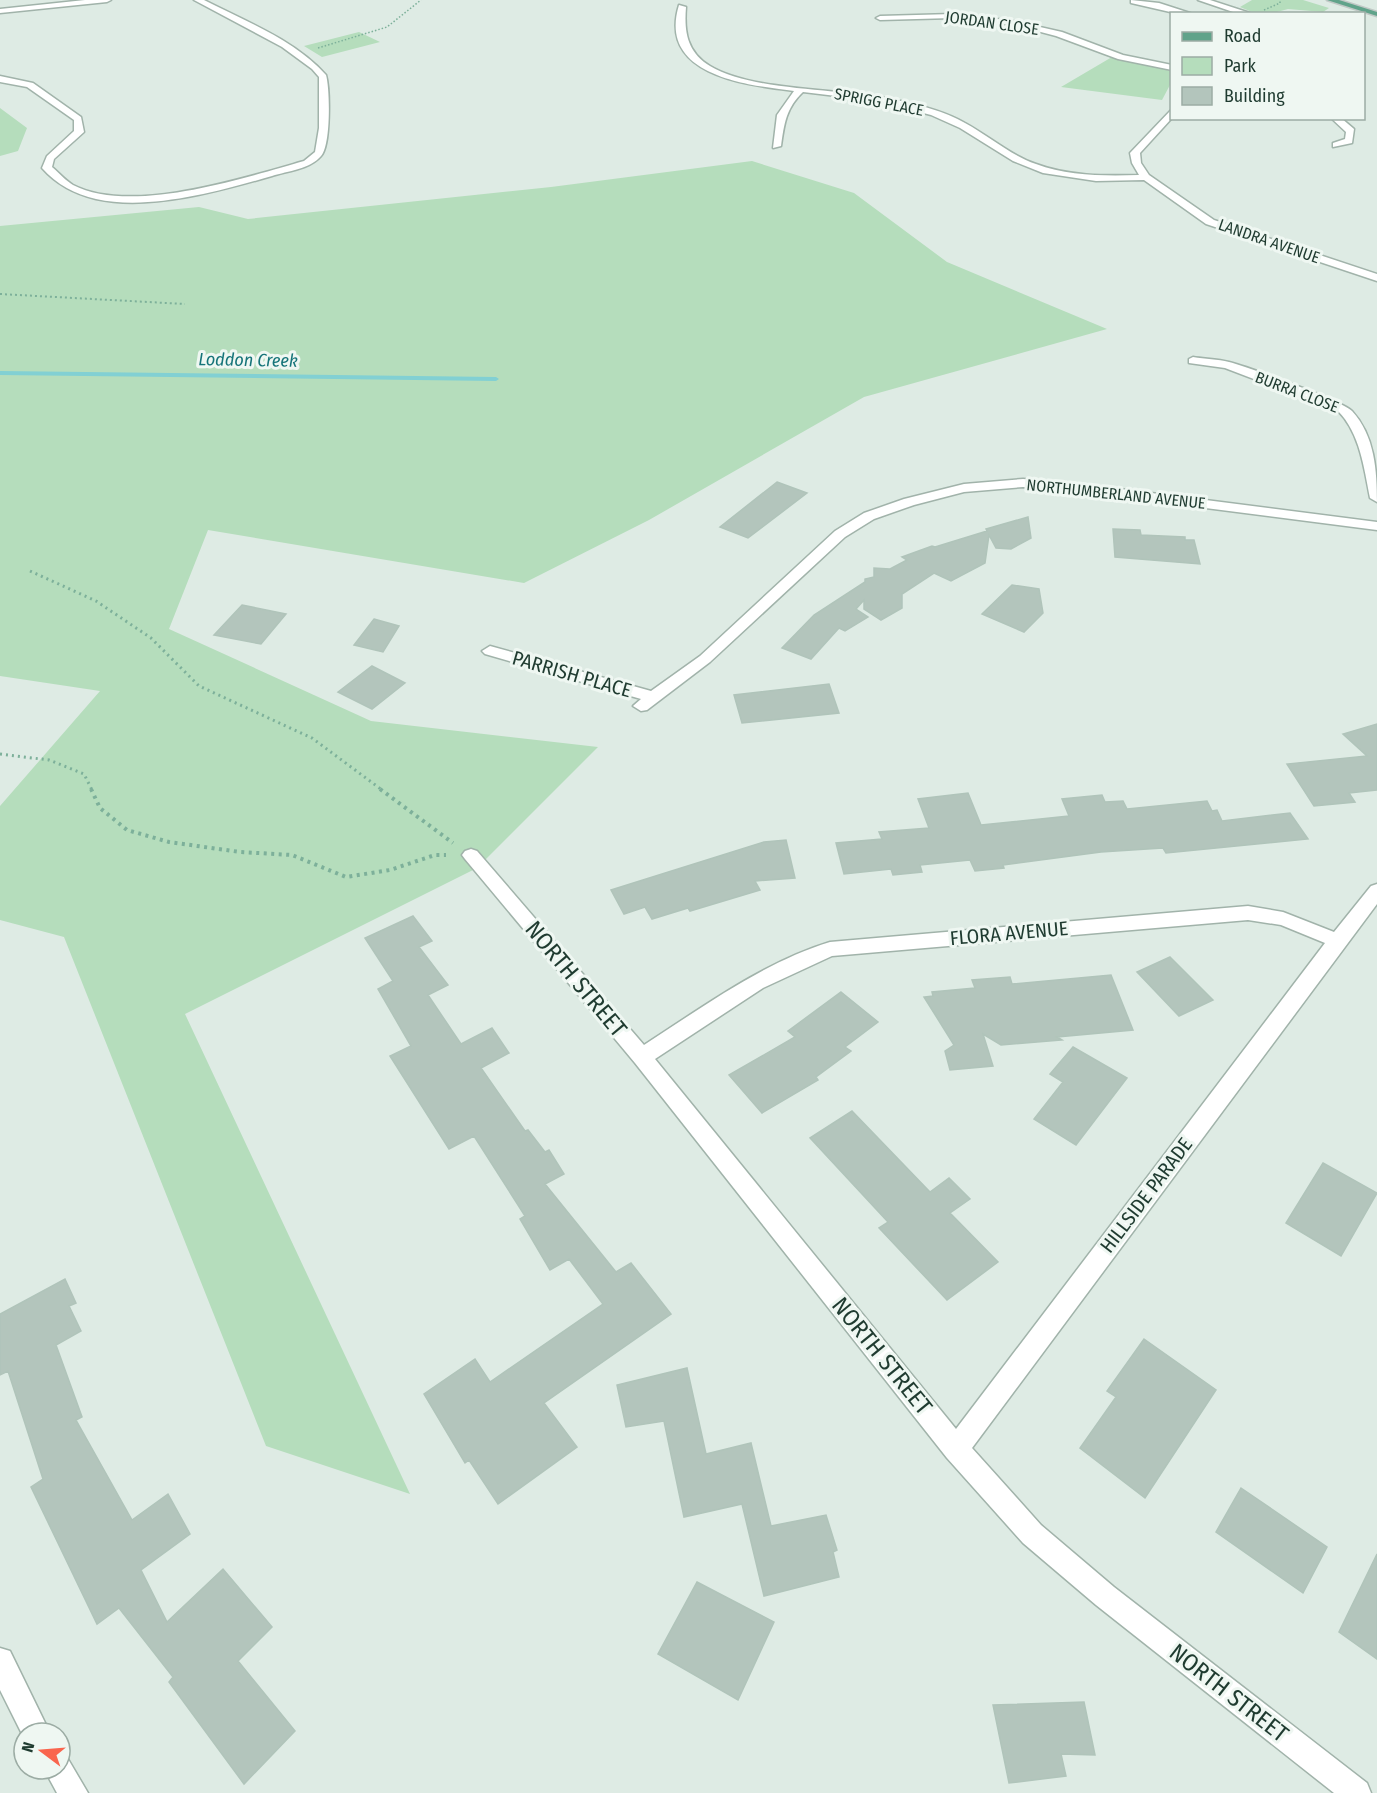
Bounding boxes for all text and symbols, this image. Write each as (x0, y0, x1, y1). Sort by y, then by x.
street label: JORDAN CLOSE (944, 7, 1040, 39)
legend (1170, 12, 1365, 120)
text: Road (1224, 25, 1261, 47)
text: Park (1224, 55, 1257, 77)
street label: SPRIGG PLACE (833, 84, 925, 120)
text: Building (1224, 85, 1285, 107)
street label: LANDRA AVENUE (1216, 215, 1322, 267)
water label: Loddon Creek (198, 348, 298, 372)
street label: BURRA CLOSE (1253, 367, 1341, 417)
street label: NORTHUMBERLAND AVENUE (1026, 475, 1206, 513)
street label: PARRISH PLACE (510, 646, 634, 702)
street label: NORTH STREET (519, 915, 633, 1043)
street label: FLORA AVENUE (949, 916, 1069, 950)
street label: HILLSIDE PARADE (1095, 1133, 1197, 1257)
street label: NORTH STREET (826, 1292, 938, 1420)
street label: NORTH STREET (1164, 1638, 1294, 1748)
north arrow (12, 1721, 72, 1781)
text: N (18, 1740, 39, 1754)

